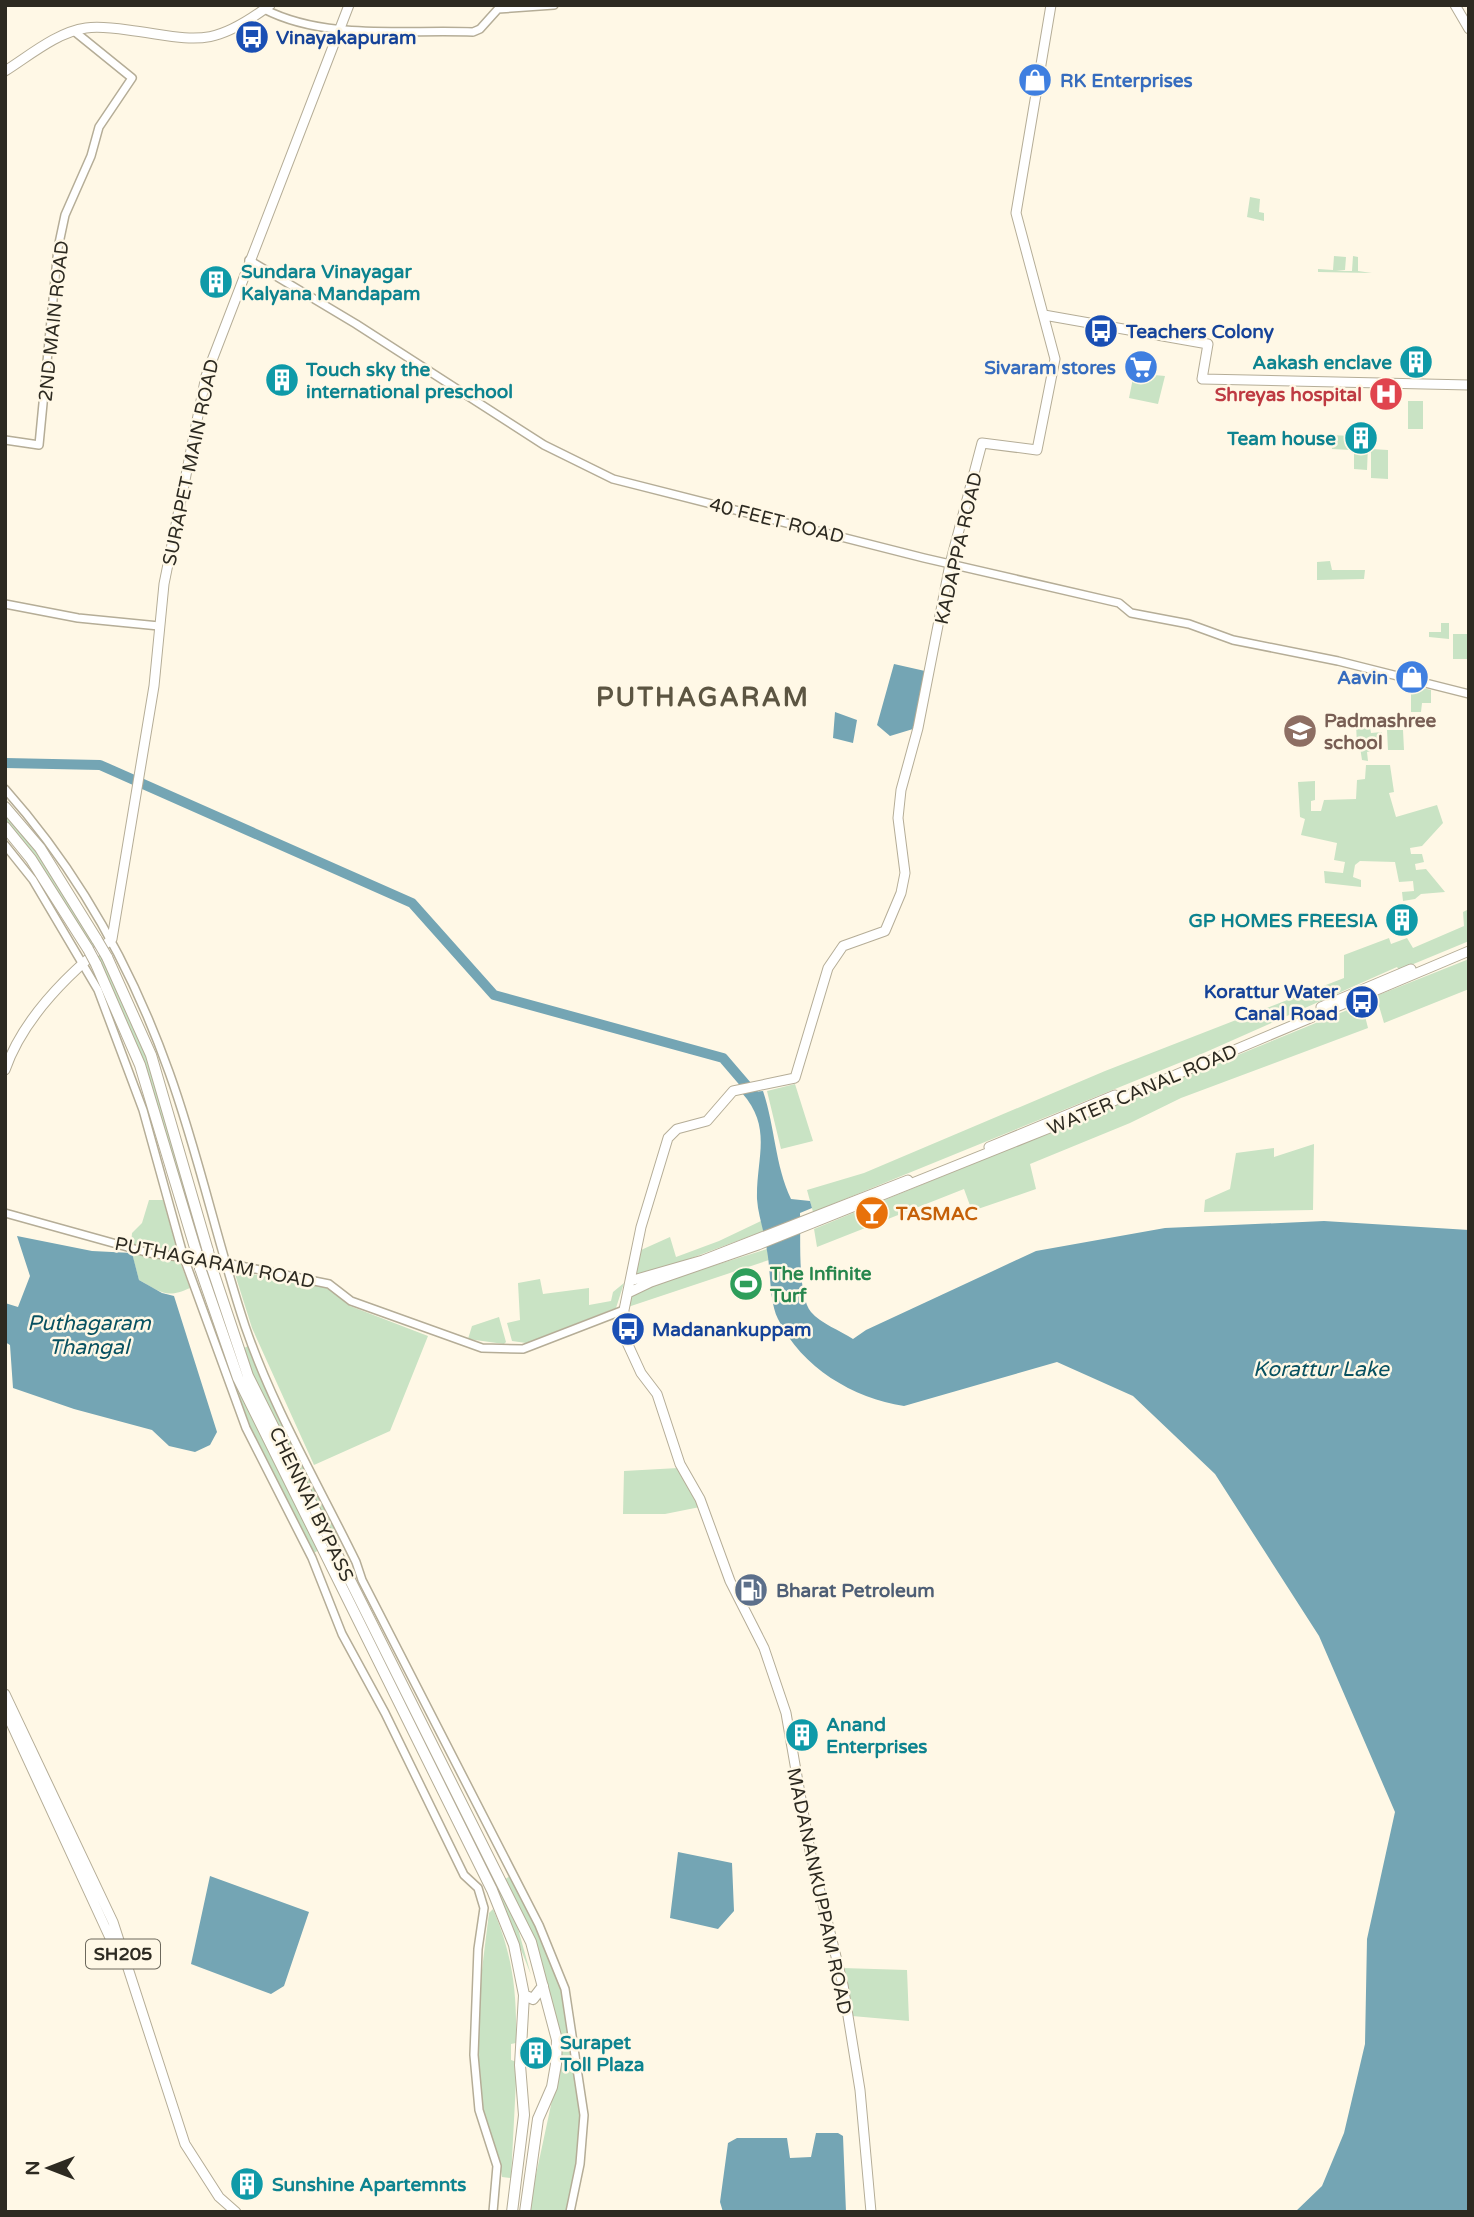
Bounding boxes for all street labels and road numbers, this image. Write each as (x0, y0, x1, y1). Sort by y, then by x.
street label: 2ND MAIN ROAD (35, 240, 73, 403)
street label: SURAPET MAIN ROAD (158, 357, 224, 567)
street label: KADAPPA ROAD (931, 470, 987, 627)
street label: 40 FEET ROAD (707, 494, 846, 548)
street label: WATER CANAL ROAD (1044, 1040, 1241, 1140)
street label: PUTHAGARAM ROAD (113, 1233, 317, 1293)
street label: CHENNAI BYPASS (264, 1424, 358, 1585)
street label: MADANANKUPPAM ROAD (782, 1766, 856, 2017)
road number: SH205 (86, 1940, 160, 1968)

